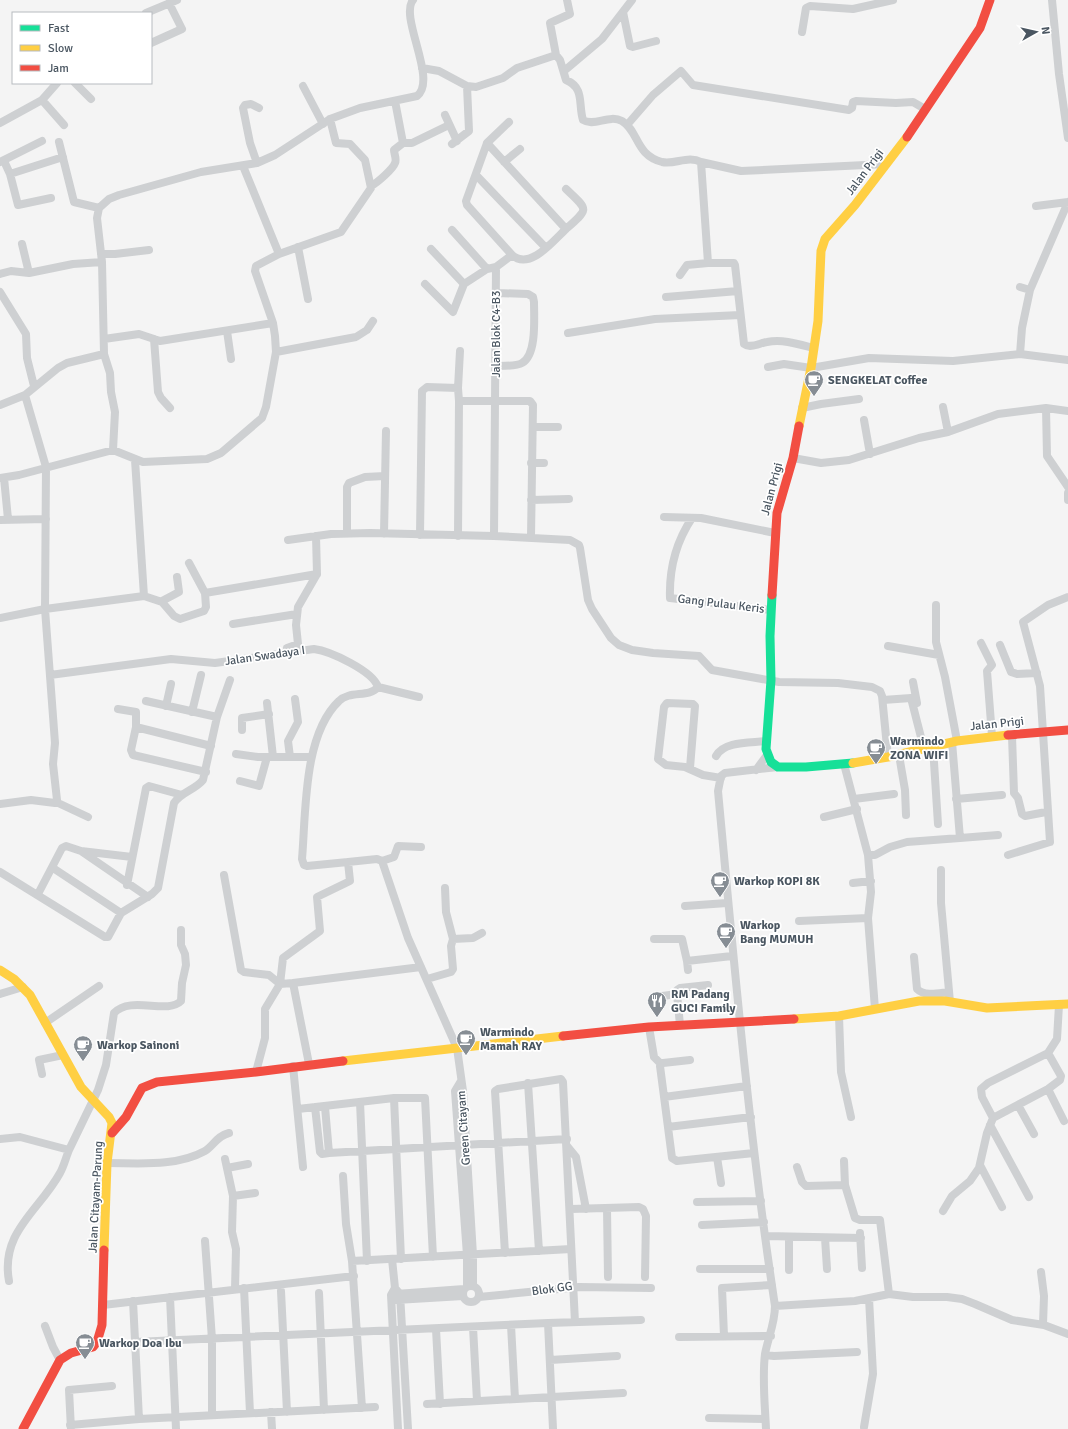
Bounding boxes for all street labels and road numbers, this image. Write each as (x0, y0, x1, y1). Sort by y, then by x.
street label: Jalan Prigi (843, 146, 887, 198)
street label: Jalan Blok C4-B3 (489, 290, 504, 378)
street label: Jalan Prigi (758, 461, 786, 517)
street label: Gang Pulau Keris (677, 591, 765, 617)
street label: Jalan Swadaya I (224, 643, 306, 669)
street label: Jalan Prigi (969, 714, 1025, 734)
street label: Green Citayam (454, 1090, 474, 1166)
street label: Jalan Citayam-Parung (86, 1141, 106, 1253)
street label: Blok GG (531, 1279, 573, 1299)

